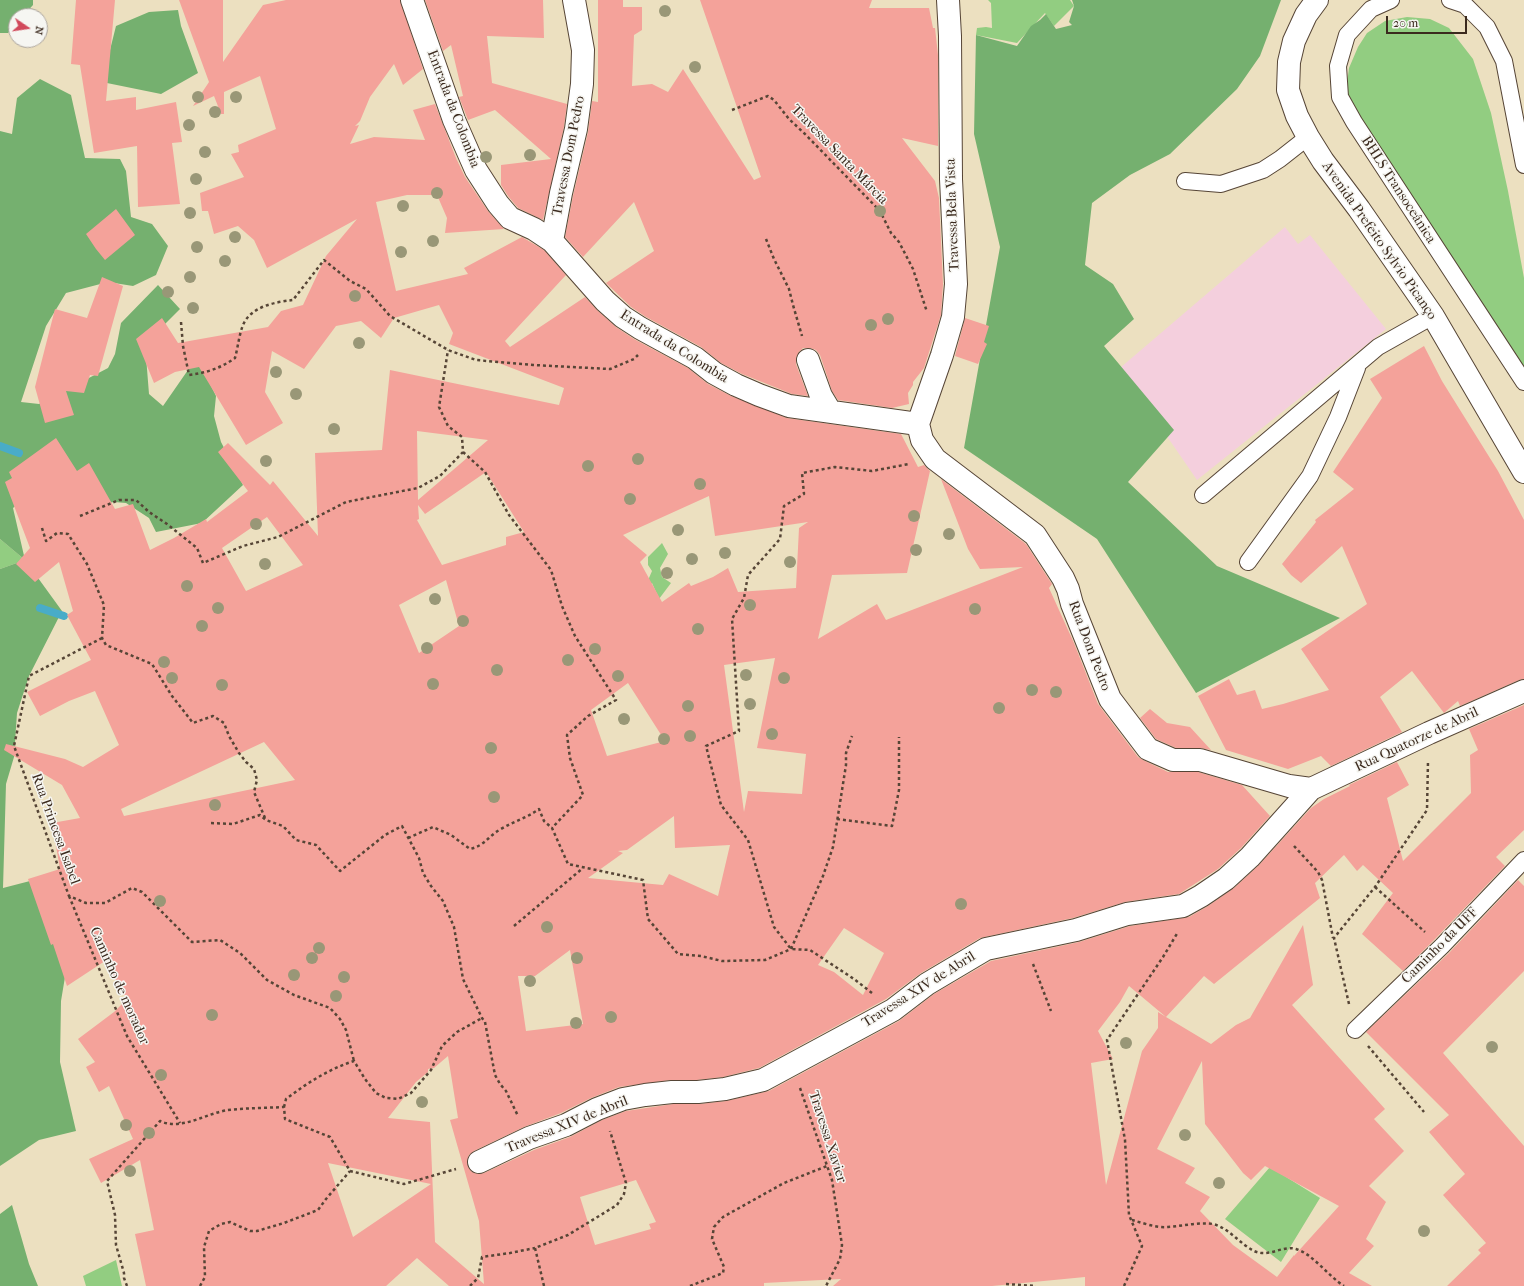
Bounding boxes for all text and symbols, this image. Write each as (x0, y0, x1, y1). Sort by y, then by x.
north arrow (8, 8, 48, 48)
scale bar (1388, 8, 1469, 34)
text: 20 m (1393, 16, 1418, 30)
text: N (32, 25, 46, 36)
street label: Entrada da Colombia (423, 48, 483, 170)
street label: Travessa Dom Pedro (549, 94, 589, 218)
street label: Travessa Santa Márcia (787, 102, 891, 208)
street label: BHLS Transoceânica (1357, 133, 1439, 247)
street label: Travessa Bela Vista (943, 158, 963, 272)
street label: Avenida Prefeito Sylvio Picanço (1318, 159, 1440, 323)
street label: Entrada da Colombia (617, 307, 731, 387)
street label: Rua Dom Pedro (1064, 598, 1114, 694)
street label: Rua Quatorze de Abril (1353, 704, 1481, 776)
street label: Rua Princesa Isabel (27, 771, 83, 887)
street label: Caminho da UFF (1398, 904, 1482, 988)
street label: Caminho de morador (86, 925, 152, 1047)
street label: Travessa XIV de Abril (859, 948, 979, 1032)
street label: Travessa Xavier (804, 1089, 850, 1185)
street label: Travessa XIV de Abril (503, 1093, 631, 1157)

